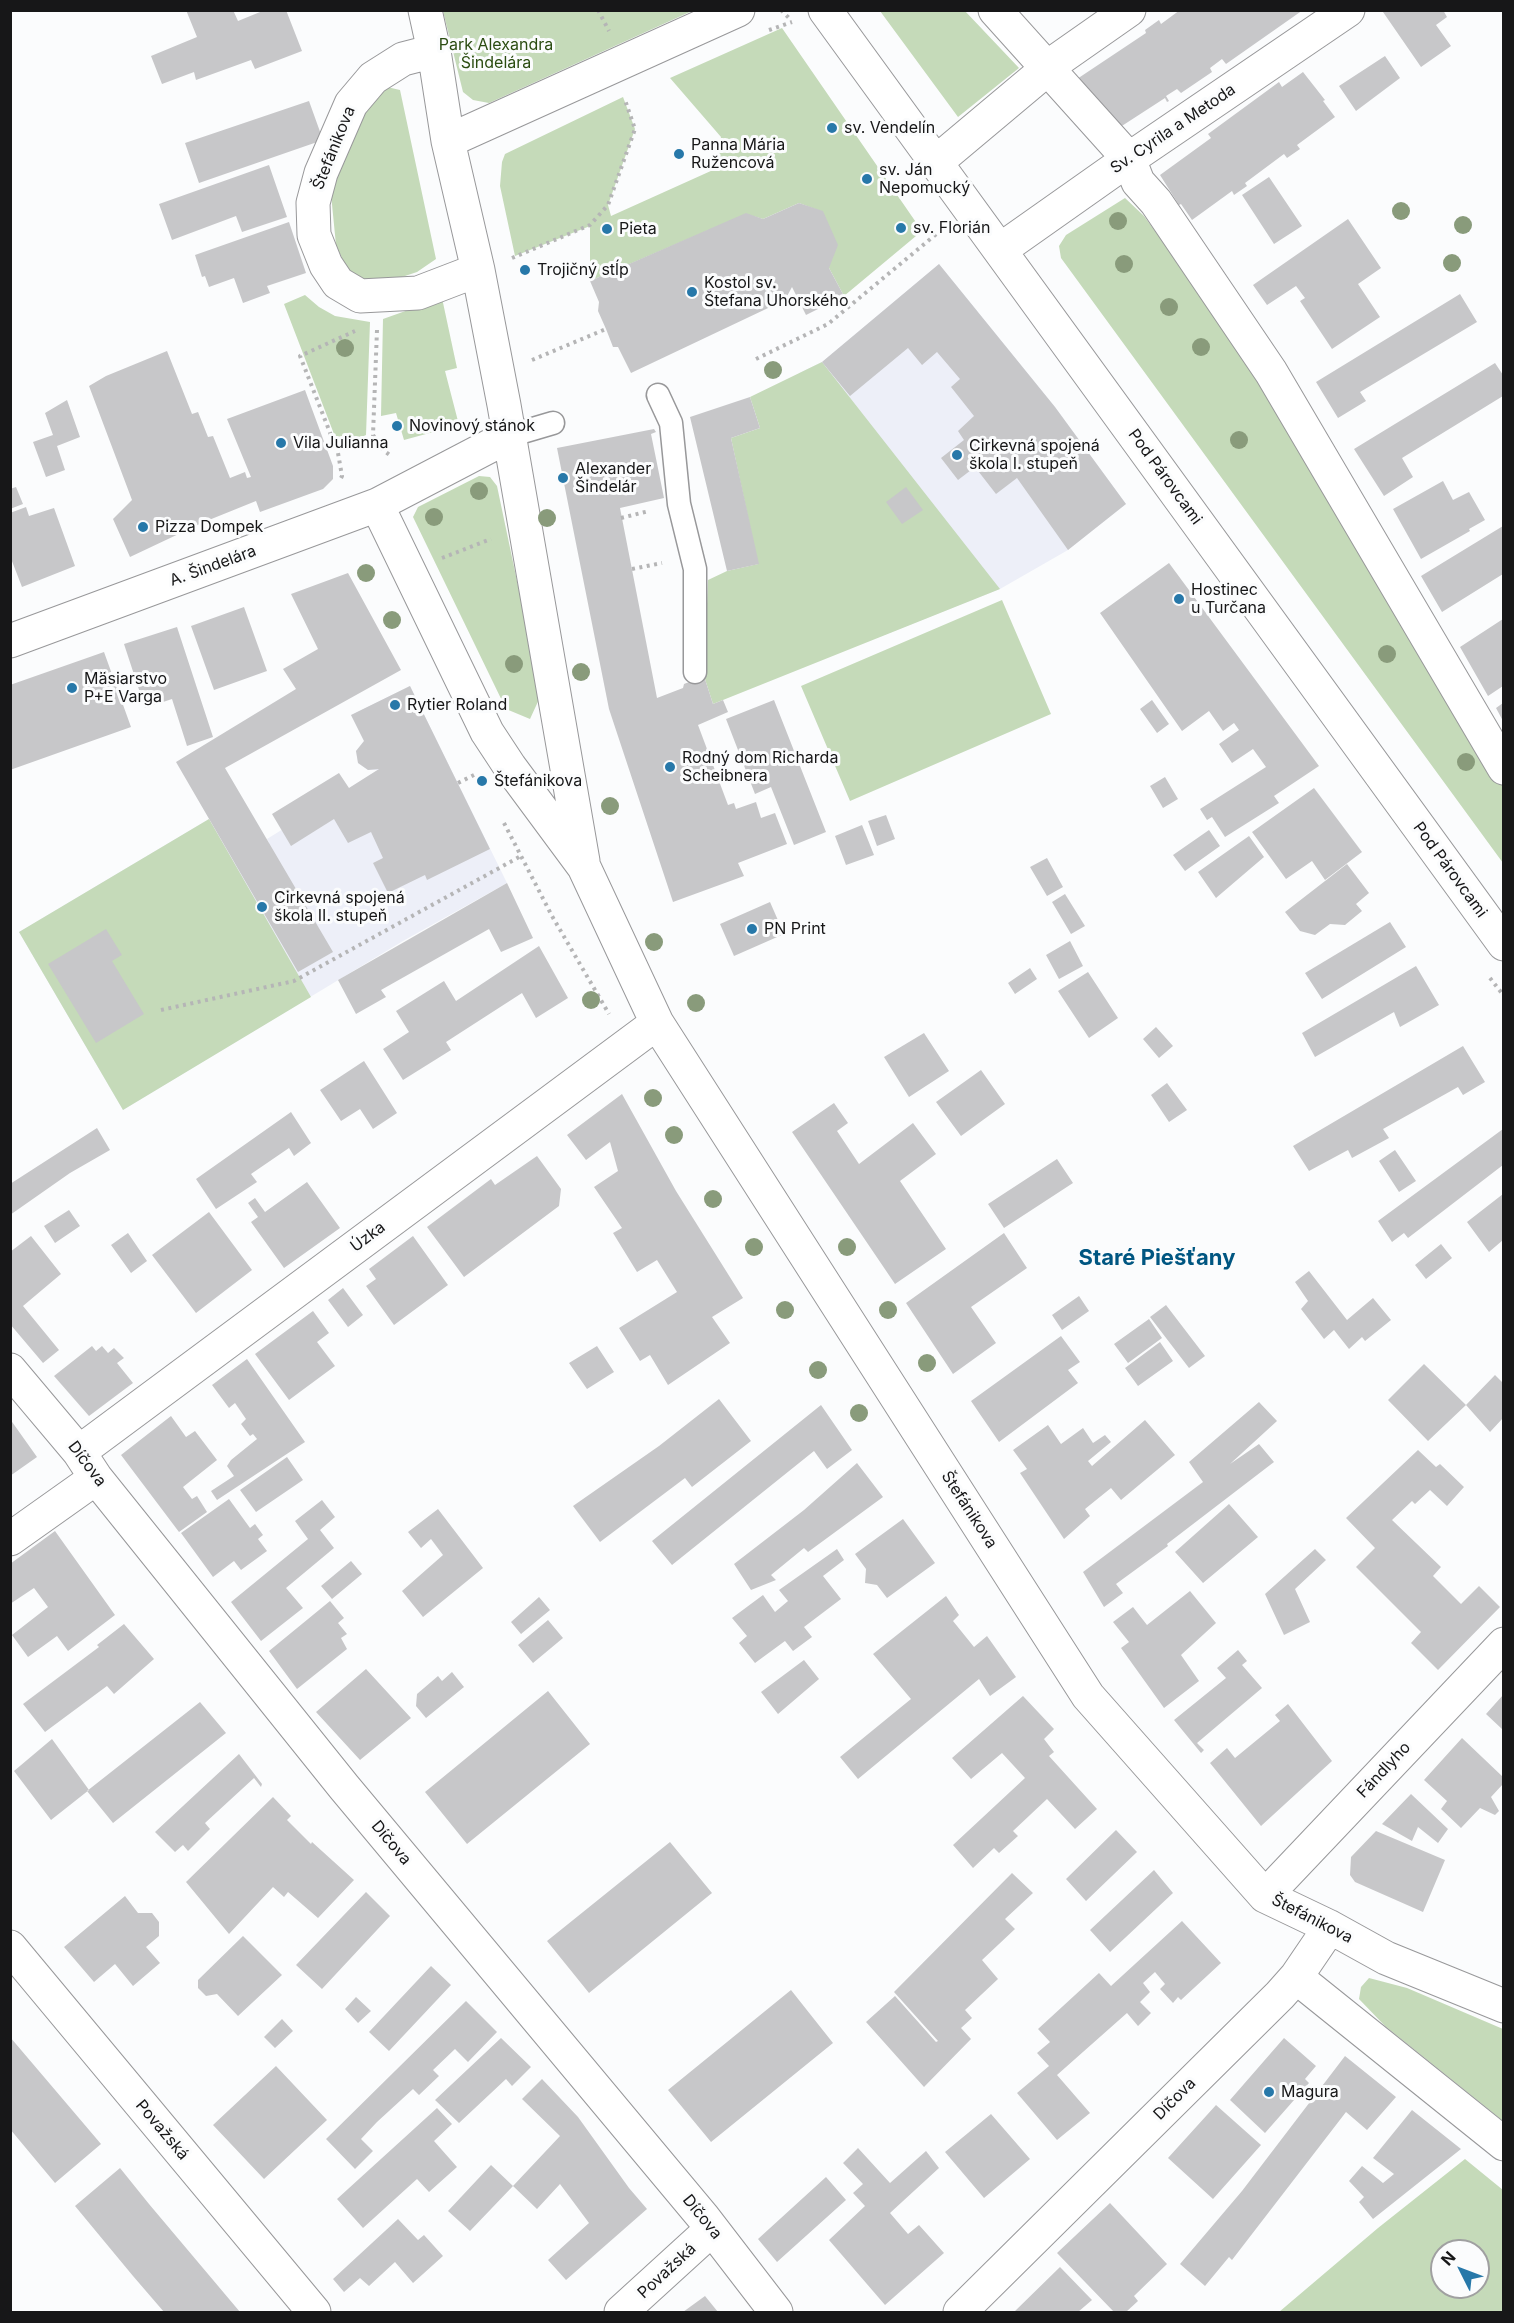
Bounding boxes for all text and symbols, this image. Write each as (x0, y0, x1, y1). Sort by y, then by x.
park label: Park Alexandra Šindelára (439, 35, 553, 73)
street label: Sv. Cyrila a Metoda (1107, 80, 1239, 178)
street label: Štefánikova (309, 103, 359, 193)
place label: sv. Vendelín (844, 118, 935, 138)
marker: sv. Vendelín (825, 121, 839, 135)
place label: Panna Mária Ružencová (691, 135, 785, 173)
marker: Panna Mária Ružencová (672, 147, 686, 161)
place label: sv. Ján Nepomucký (879, 160, 970, 198)
marker: sv. Ján Nepomucký (860, 172, 874, 186)
place label: sv. Florián (913, 218, 990, 238)
place label: Pieta (619, 219, 657, 239)
marker: sv. Florián (894, 221, 908, 235)
marker: Pieta (600, 222, 614, 236)
place label: Trojičný stĺp (537, 260, 629, 280)
marker: Trojičný stĺp (518, 263, 532, 277)
place label: Kostol sv. Štefana Uhorského (704, 273, 848, 311)
marker: Kostol sv. Štefana Uhorského (685, 285, 699, 299)
place label: Novinový stánok (409, 416, 535, 436)
marker: Novinový stánok (390, 419, 404, 433)
street label: Pod Párovcami (1124, 426, 1206, 528)
place label: Vila Julianna (293, 433, 388, 453)
marker: Vila Julianna (274, 436, 288, 450)
place label: Cirkevná spojená škola I. stupeň (969, 436, 1100, 474)
marker: Cirkevná spojená škola I. stupeň (950, 448, 964, 462)
place label: Alexander Šindelár (575, 459, 651, 497)
marker: Alexander Šindelár (556, 471, 570, 485)
place label: Pizza Dompek (155, 517, 263, 537)
marker: Pizza Dompek (136, 520, 150, 534)
street label: A. Šindelára (167, 541, 259, 591)
place label: Hostinec u Turčana (1191, 580, 1266, 618)
marker: Hostinec u Turčana (1172, 592, 1186, 606)
place label: Mäsiarstvo P+E Varga (84, 669, 167, 707)
marker: Mäsiarstvo P+E Varga (65, 681, 79, 695)
place label: Rytier Roland (407, 695, 507, 715)
marker: Rytier Roland (388, 698, 402, 712)
place label: Rodný dom Richarda Scheibnera (682, 748, 838, 786)
marker: Rodný dom Richarda Scheibnera (663, 760, 677, 774)
place label: Štefánikova (494, 771, 582, 791)
marker: Štefánikova (475, 774, 489, 788)
street label: Pod Párovcami (1409, 819, 1491, 921)
place label: Cirkevná spojená škola II. stupeň (274, 888, 405, 926)
marker: Cirkevná spojená škola II. stupeň (255, 900, 269, 914)
place label: PN Print (764, 919, 826, 939)
marker: PN Print (745, 922, 759, 936)
street label: Úzka (347, 1218, 389, 1256)
district label: Staré Piešťany (1079, 1245, 1235, 1271)
street label: Díčova (64, 1438, 110, 1490)
street label: Štefánikova (937, 1468, 1001, 1552)
street label: Fándlyho (1353, 1738, 1415, 1802)
street label: Díčova (367, 1817, 415, 1869)
street label: Štefánikova (1268, 1890, 1356, 1948)
street label: Díčova (1150, 2074, 1200, 2124)
place label: Magura (1281, 2082, 1339, 2102)
marker: Magura (1262, 2085, 1276, 2099)
street label: Považská (131, 2096, 193, 2164)
street label: Díčova (678, 2191, 726, 2243)
street label: Považská (634, 2239, 700, 2303)
north arrow (1430, 2239, 1490, 2299)
text: N (1437, 2247, 1460, 2270)

